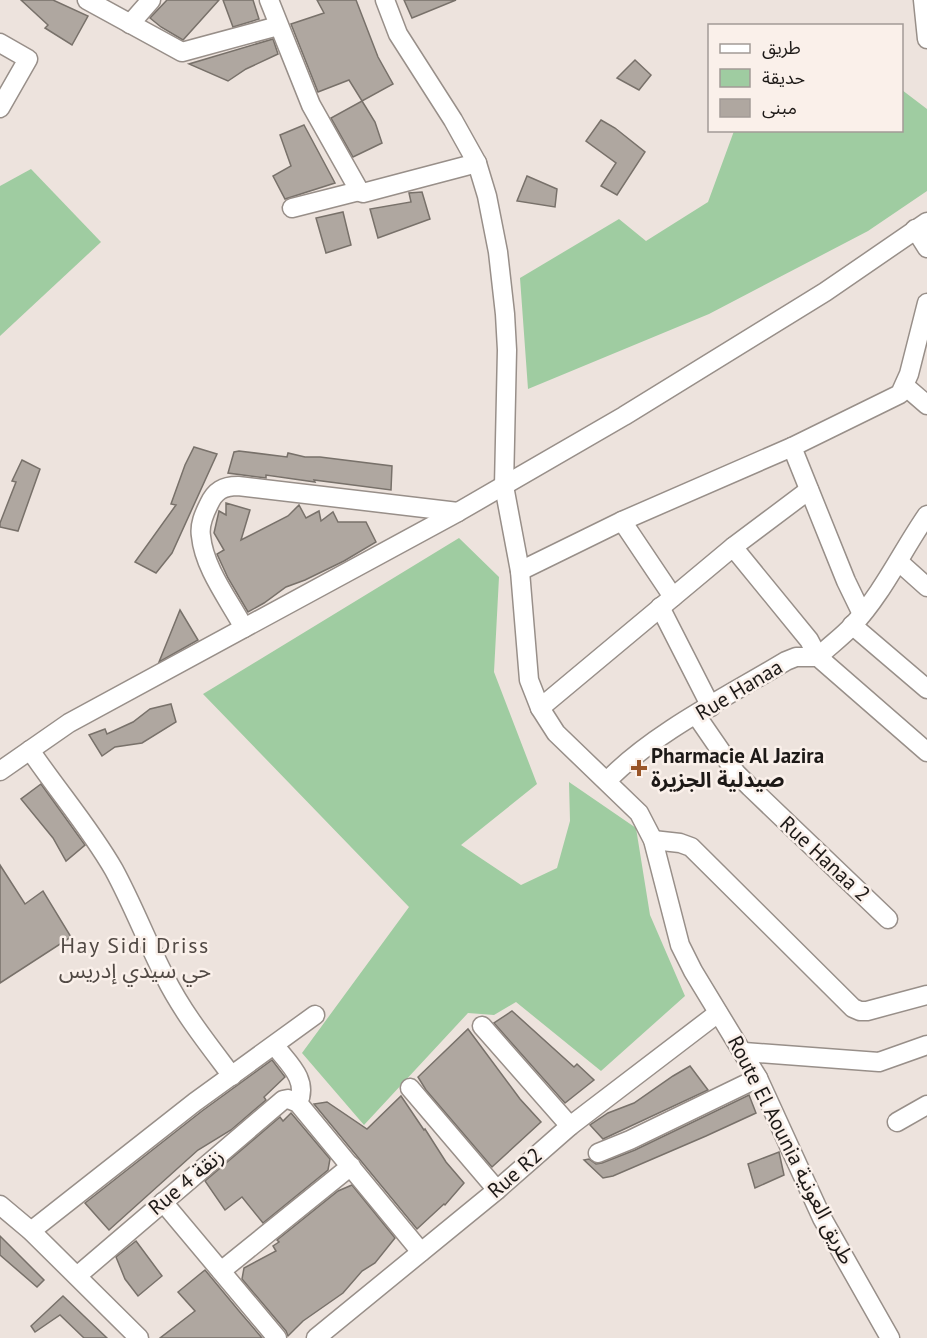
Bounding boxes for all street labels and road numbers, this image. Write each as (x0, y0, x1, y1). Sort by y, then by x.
street label: Rue Hanaa (690, 653, 787, 726)
street label: Rue Hanaa 2 (775, 810, 876, 907)
street label: Route El Aounia طريق العونية (722, 1031, 861, 1269)
street label: Rue R2 (482, 1141, 548, 1204)
street label: Rue 4 زنقة (142, 1142, 229, 1221)

